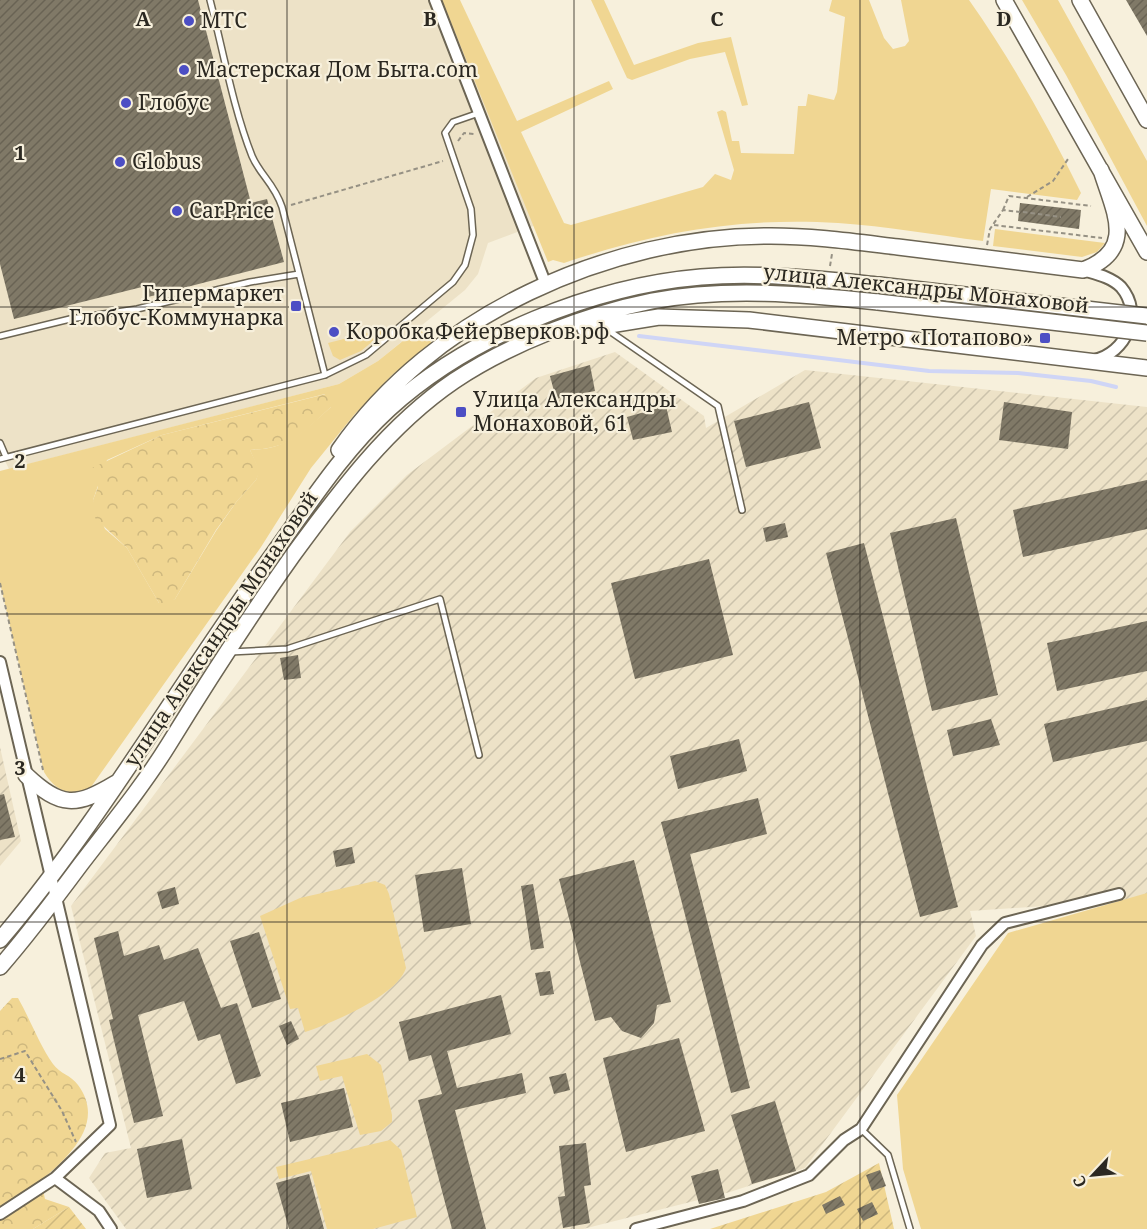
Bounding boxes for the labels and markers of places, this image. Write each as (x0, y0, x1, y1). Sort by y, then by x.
place label: МТС (201, 6, 247, 34)
marker: МТС (182, 14, 196, 28)
place label: Мастерская Дом Быта.com (196, 55, 478, 83)
marker: Мастерская Дом Быта.com (177, 63, 191, 77)
place label: Глобус (138, 88, 209, 116)
marker: Глобус (119, 96, 133, 110)
place label: Globus (132, 147, 201, 175)
marker: Globus (113, 155, 127, 169)
place label: CarPrice (189, 196, 274, 224)
marker: CarPrice (170, 204, 184, 218)
place label: Гипермаркет Глобус-Коммунарка (69, 279, 284, 331)
marker: Гипермаркет Глобус-Коммунарка (289, 299, 303, 313)
place label: КоробкаФейерверков.рф (346, 317, 609, 345)
place label: Метро «Потапово» (837, 323, 1033, 351)
marker: КоробкаФейерверков.рф (327, 325, 341, 339)
marker: Метро «Потапово» (1038, 331, 1052, 345)
place label: Улица Александры Монаховой, 61 (473, 385, 676, 437)
marker: Улица Александры Монаховой, 61 (454, 405, 468, 419)

